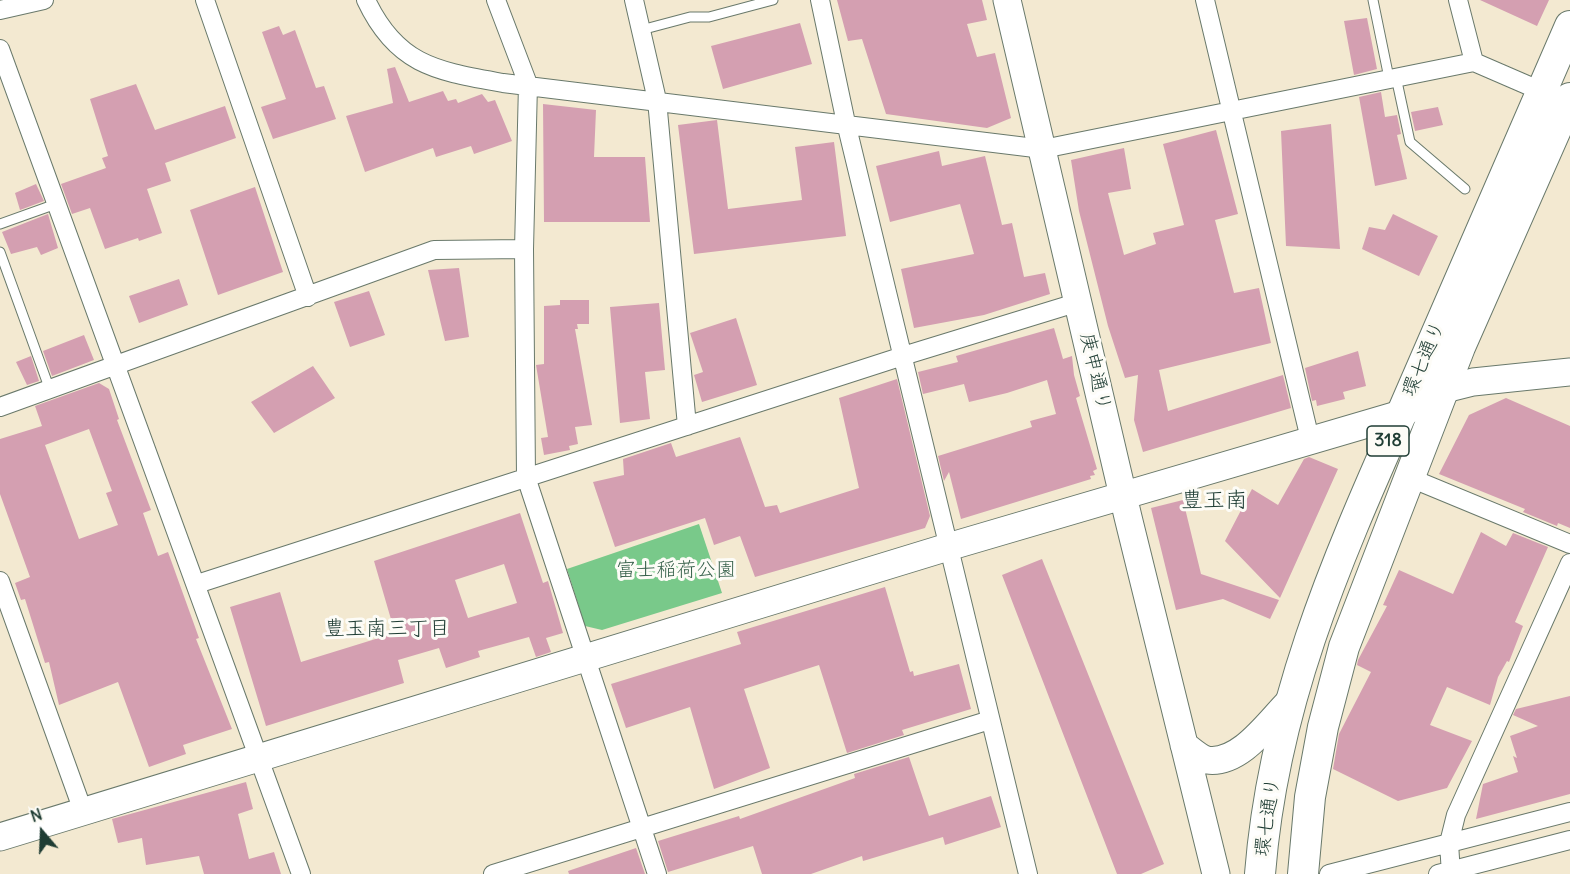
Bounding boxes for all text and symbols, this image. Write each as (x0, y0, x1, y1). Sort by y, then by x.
street label: 環七通り (1397, 317, 1451, 401)
street label: 庚申通り (1074, 330, 1116, 414)
road number: 318 (1367, 426, 1409, 456)
district label: 豊玉南 (1181, 488, 1247, 514)
park label: 富士稲荷公園 (616, 558, 736, 582)
district label: 豊玉南三丁目 (324, 616, 450, 642)
street label: 環七通り (1251, 776, 1285, 858)
north arrow (12, 802, 72, 862)
text: N (28, 804, 45, 826)

